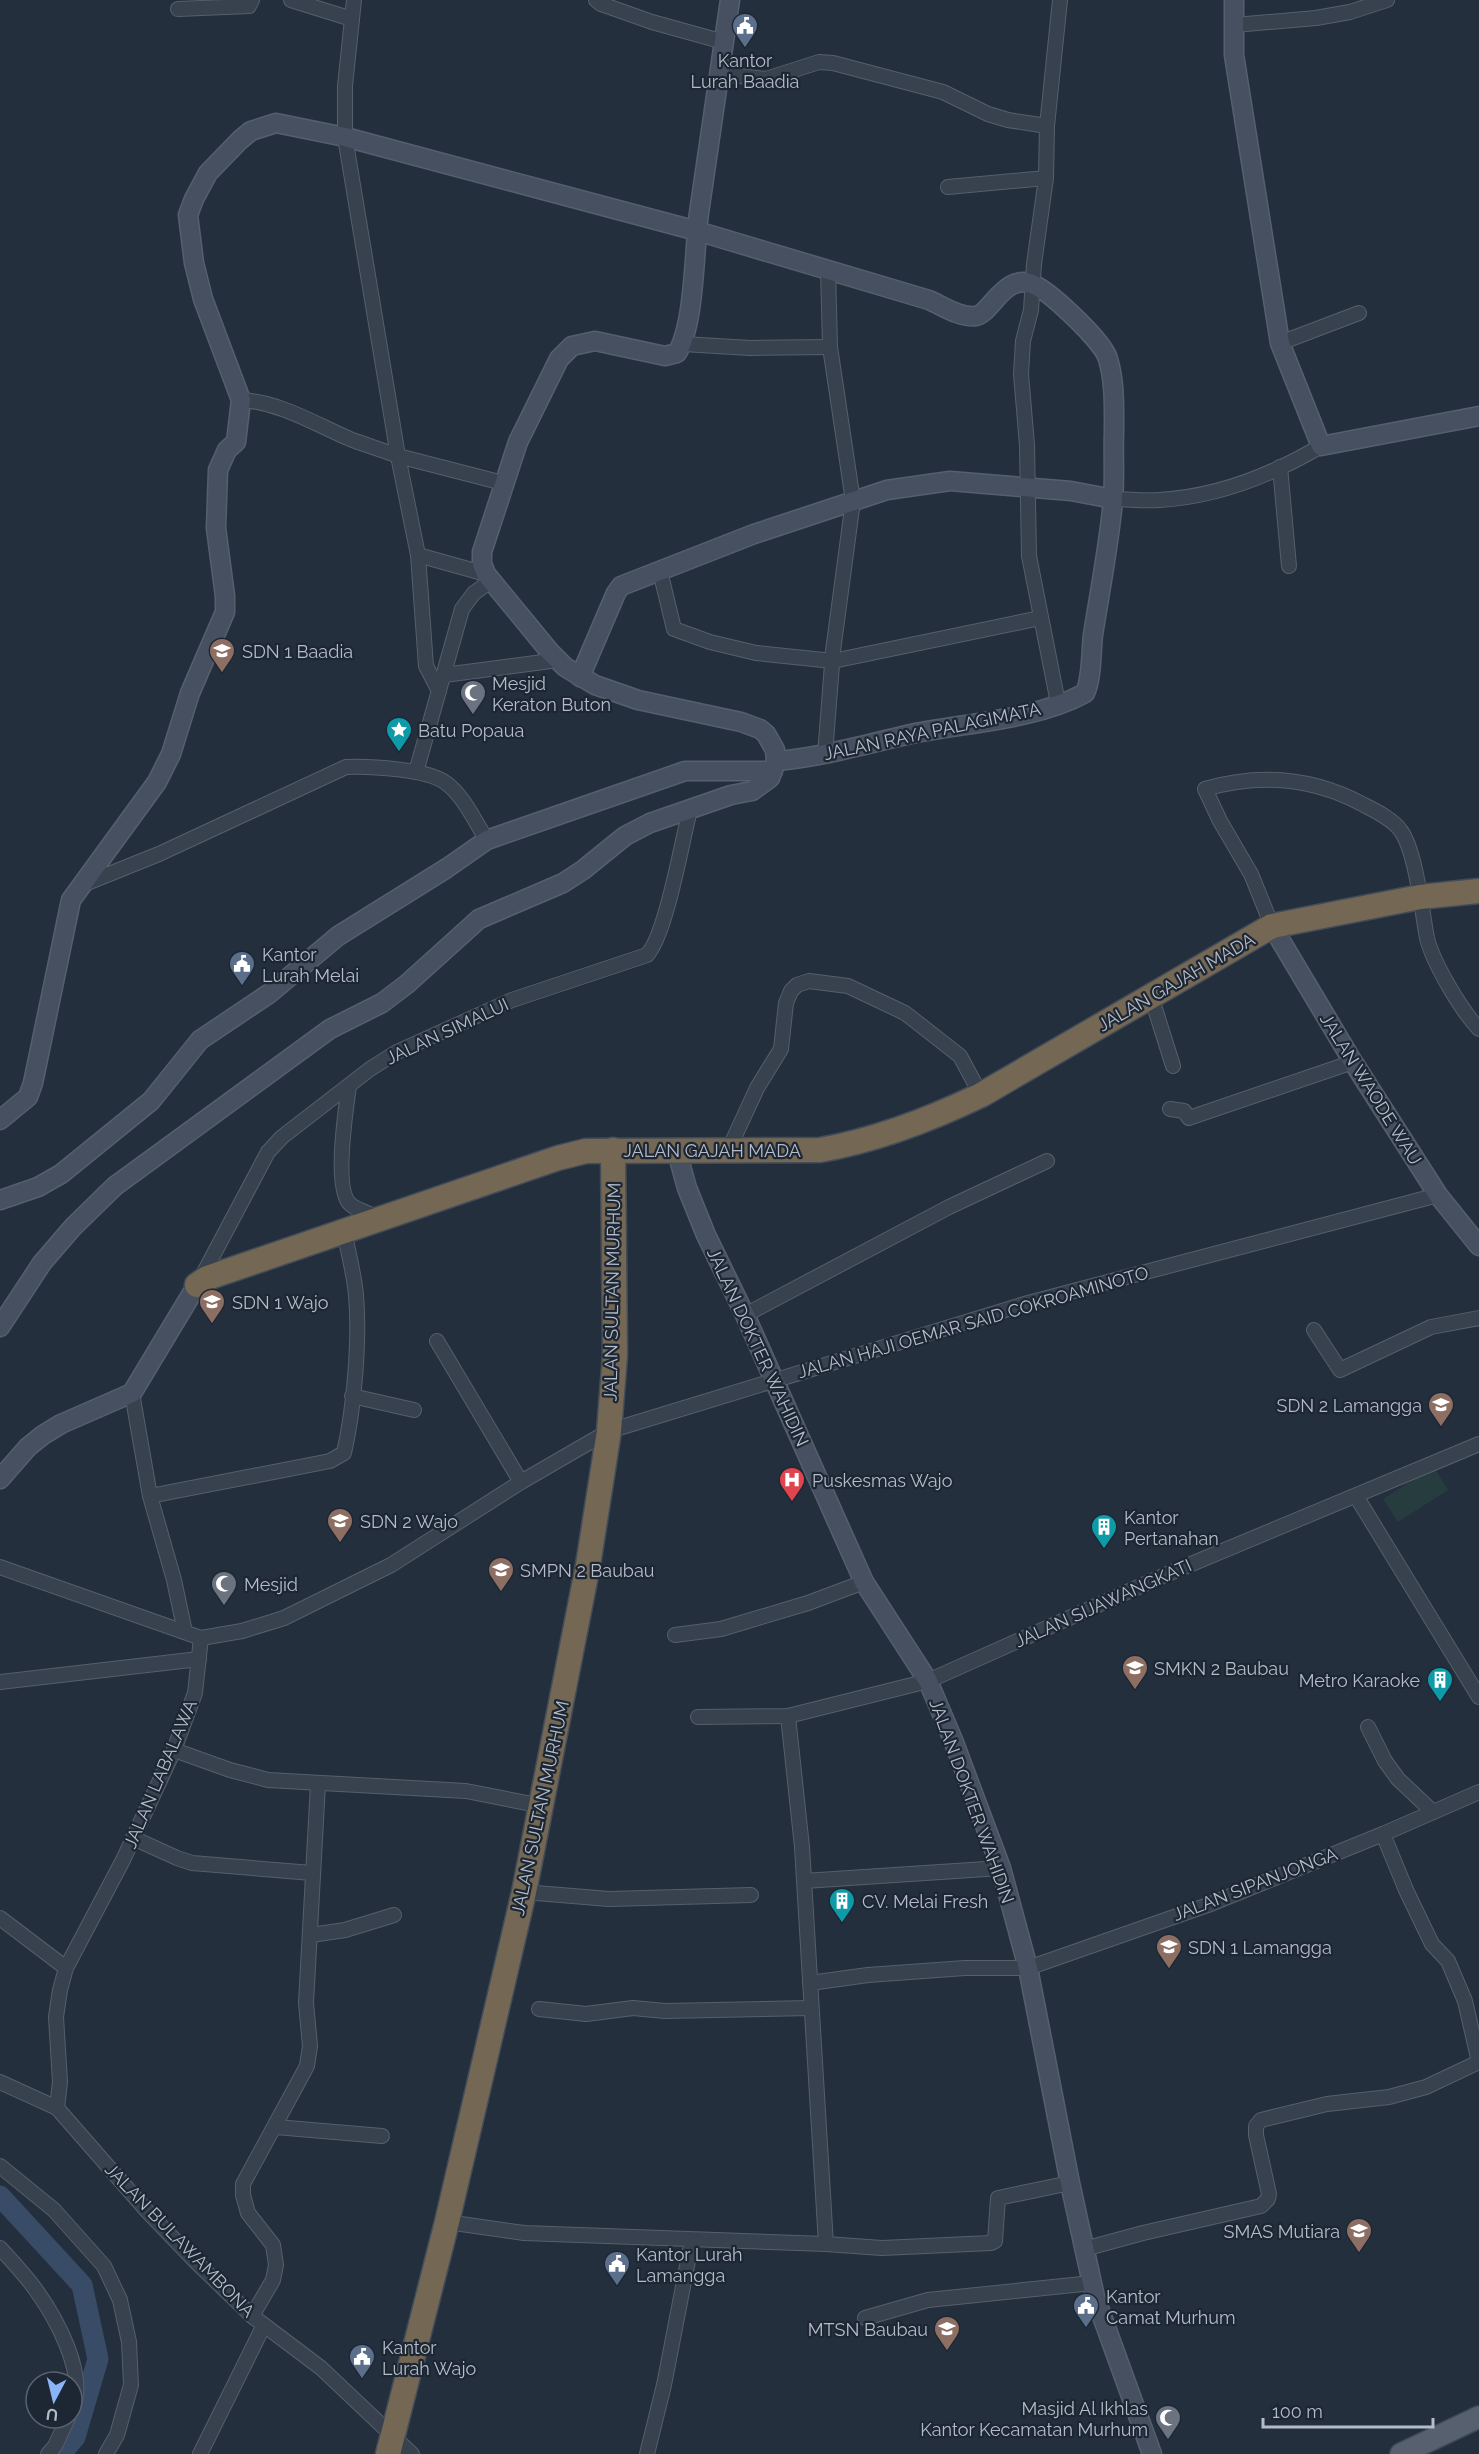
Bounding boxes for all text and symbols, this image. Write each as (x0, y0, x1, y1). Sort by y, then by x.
public building icon: Kantor Lurah Baadia (730, 11, 760, 49)
place label: Kantor Lurah Baadia (691, 50, 799, 92)
school or university icon: SDN 1 Baadia (207, 636, 237, 674)
place label: SDN 1 Baadia (242, 641, 353, 662)
place label: Mesjid Keraton Buton (492, 673, 611, 715)
mosque icon: Mesjid Keraton Buton (458, 678, 488, 716)
street label: JALAN RAYA PALAGIMATA (822, 698, 1042, 764)
place icon: Batu Popaua (384, 715, 414, 753)
place label: Batu Popaua (418, 720, 524, 741)
street label: JALAN GAJAH MADA (1094, 928, 1258, 1036)
place label: Kantor Lurah Melai (262, 944, 359, 986)
public building icon: Kantor Lurah Melai (227, 949, 257, 987)
street label: JALAN SIMALUI (382, 993, 512, 1069)
street label: JALAN WAODE WAU (1316, 1009, 1426, 1169)
street label: JALAN GAJAH MADA (623, 1140, 801, 1161)
street label: JALAN SULTAN MURHUM (600, 1182, 624, 1402)
street label: JALAN DOKTER WAHIDIN (703, 1245, 813, 1449)
street label: JALAN HAJI OEMAR SAID COKROAMINOTO (795, 1262, 1151, 1382)
school or university icon: SDN 1 Wajo (197, 1287, 227, 1325)
place label: SDN 1 Wajo (232, 1292, 329, 1313)
school or university icon: SDN 2 Lamangga (1426, 1390, 1456, 1428)
place label: SDN 2 Lamangga (1277, 1395, 1422, 1416)
hospital icon: Puskesmas Wajo (777, 1465, 807, 1503)
place label: Puskesmas Wajo (812, 1470, 953, 1491)
school or university icon: SDN 2 Wajo (325, 1506, 355, 1544)
place label: Kantor Pertanahan (1124, 1507, 1219, 1549)
place label: SDN 2 Wajo (360, 1511, 458, 1532)
building icon: Kantor Pertanahan (1089, 1512, 1119, 1550)
school or university icon: SMPN 2 Baubau (486, 1555, 516, 1593)
street label: JALAN SIJAWANGKATI (1011, 1555, 1195, 1651)
place label: SMPN 2 Baubau (520, 1560, 654, 1581)
mosque icon: Mesjid (209, 1569, 239, 1607)
place label: Mesjid (244, 1574, 298, 1595)
school or university icon: SMKN 2 Baubau (1120, 1653, 1150, 1691)
place label: SMKN 2 Baubau (1154, 1658, 1289, 1679)
building icon: Metro Karaoke (1425, 1665, 1455, 1703)
place label: Metro Karaoke (1299, 1670, 1420, 1691)
street label: JALAN LABALAWA (119, 1696, 201, 1852)
street label: JALAN DOKTER WAHIDIN (925, 1696, 1019, 1906)
street label: JALAN SULTAN MURHUM (507, 1699, 573, 1917)
street label: JALAN SIPANJONGA (1170, 1843, 1340, 1925)
building icon: CV. Melai Fresh (827, 1886, 857, 1924)
place label: CV. Melai Fresh (862, 1891, 988, 1912)
school or university icon: SDN 1 Lamangga (1154, 1932, 1184, 1970)
place label: SDN 1 Lamangga (1188, 1937, 1332, 1958)
street label: JALAN BULAWAMBONA (101, 2159, 259, 2321)
school or university icon: SMAS Mutiara (1344, 2216, 1374, 2254)
place label: SMAS Mutiara (1223, 2221, 1340, 2242)
place label: Kantor Lurah Lamangga (636, 2244, 743, 2286)
public building icon: Kantor Lurah Lamangga (602, 2249, 632, 2287)
place label: Kantor Camat Murhum (1106, 2286, 1236, 2328)
public building icon: Kantor Camat Murhum (1071, 2291, 1101, 2329)
school or university icon: MTSN Baubau (932, 2314, 962, 2352)
place label: MTSN Baubau (808, 2319, 928, 2340)
place label: Kantor Lurah Wajo (382, 2337, 476, 2379)
public building icon: Kantor Lurah Wajo (347, 2342, 377, 2380)
north arrow (24, 2370, 84, 2430)
scale bar (1263, 2391, 1432, 2429)
place label: Masjid Al Ikhlas Kantor Kecamatan Murhum (920, 2398, 1148, 2440)
text: 100 m (1272, 2401, 1323, 2422)
mosque icon: Masjid Al Ikhlas Kantor Kecamatan Murhum (1153, 2403, 1183, 2441)
text: U (45, 2404, 59, 2425)

